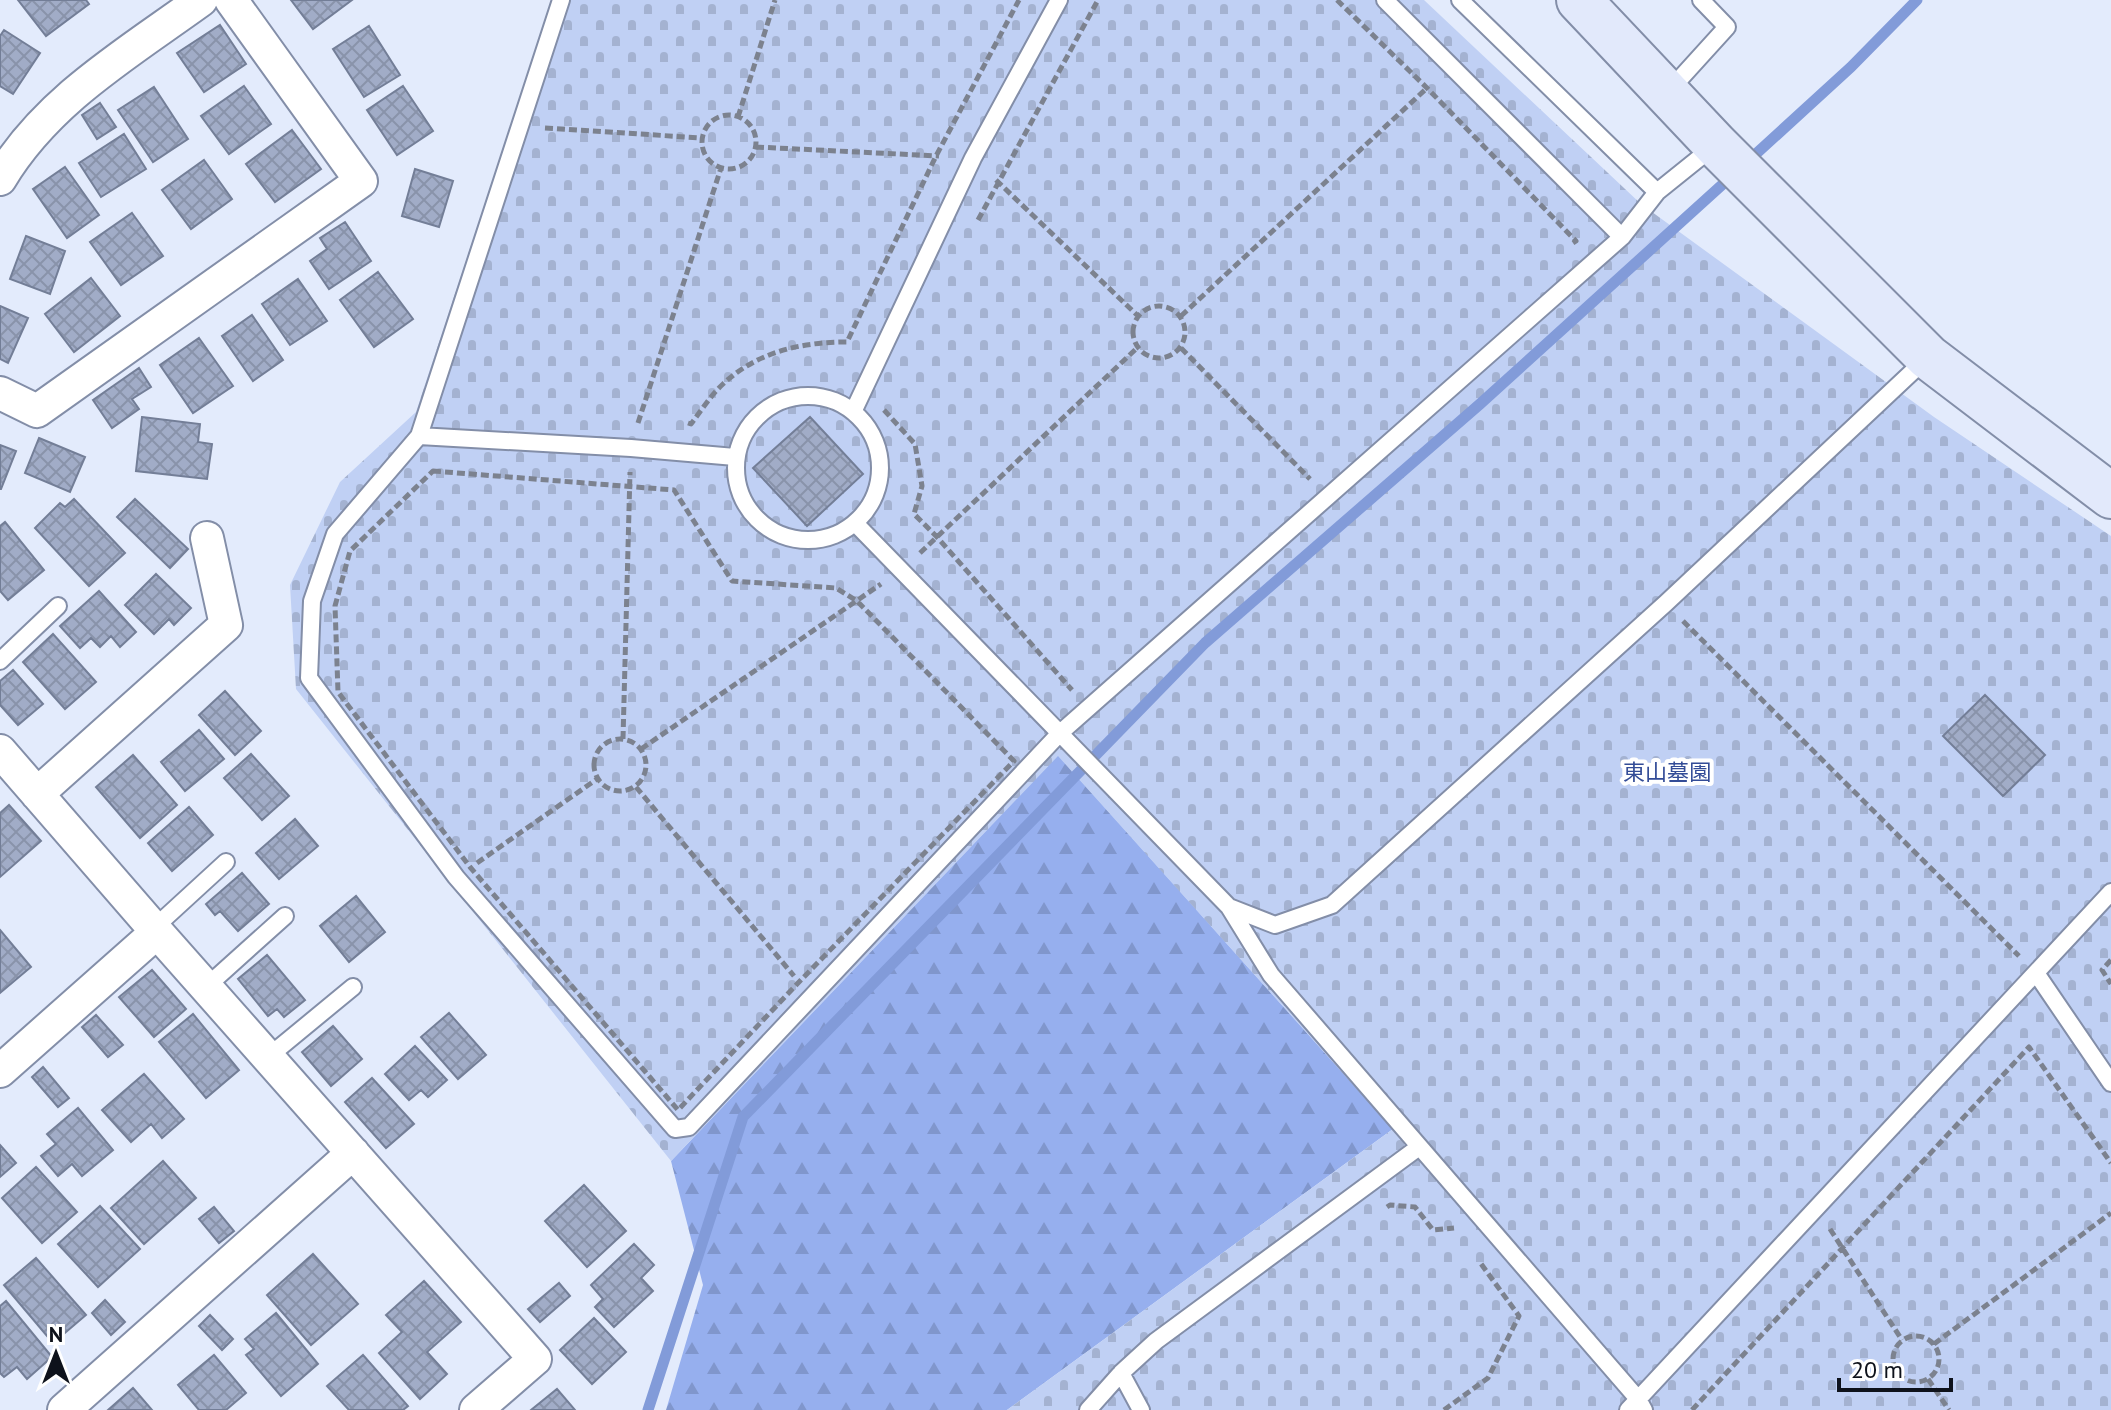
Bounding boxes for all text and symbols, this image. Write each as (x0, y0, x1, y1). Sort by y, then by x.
park label: 東山墓園 (1623, 758, 1711, 786)
north arrow (16, 1314, 96, 1394)
text: N (49, 1320, 63, 1348)
scale bar (1839, 1342, 1951, 1392)
text: 20 m (1851, 1354, 1903, 1385)

